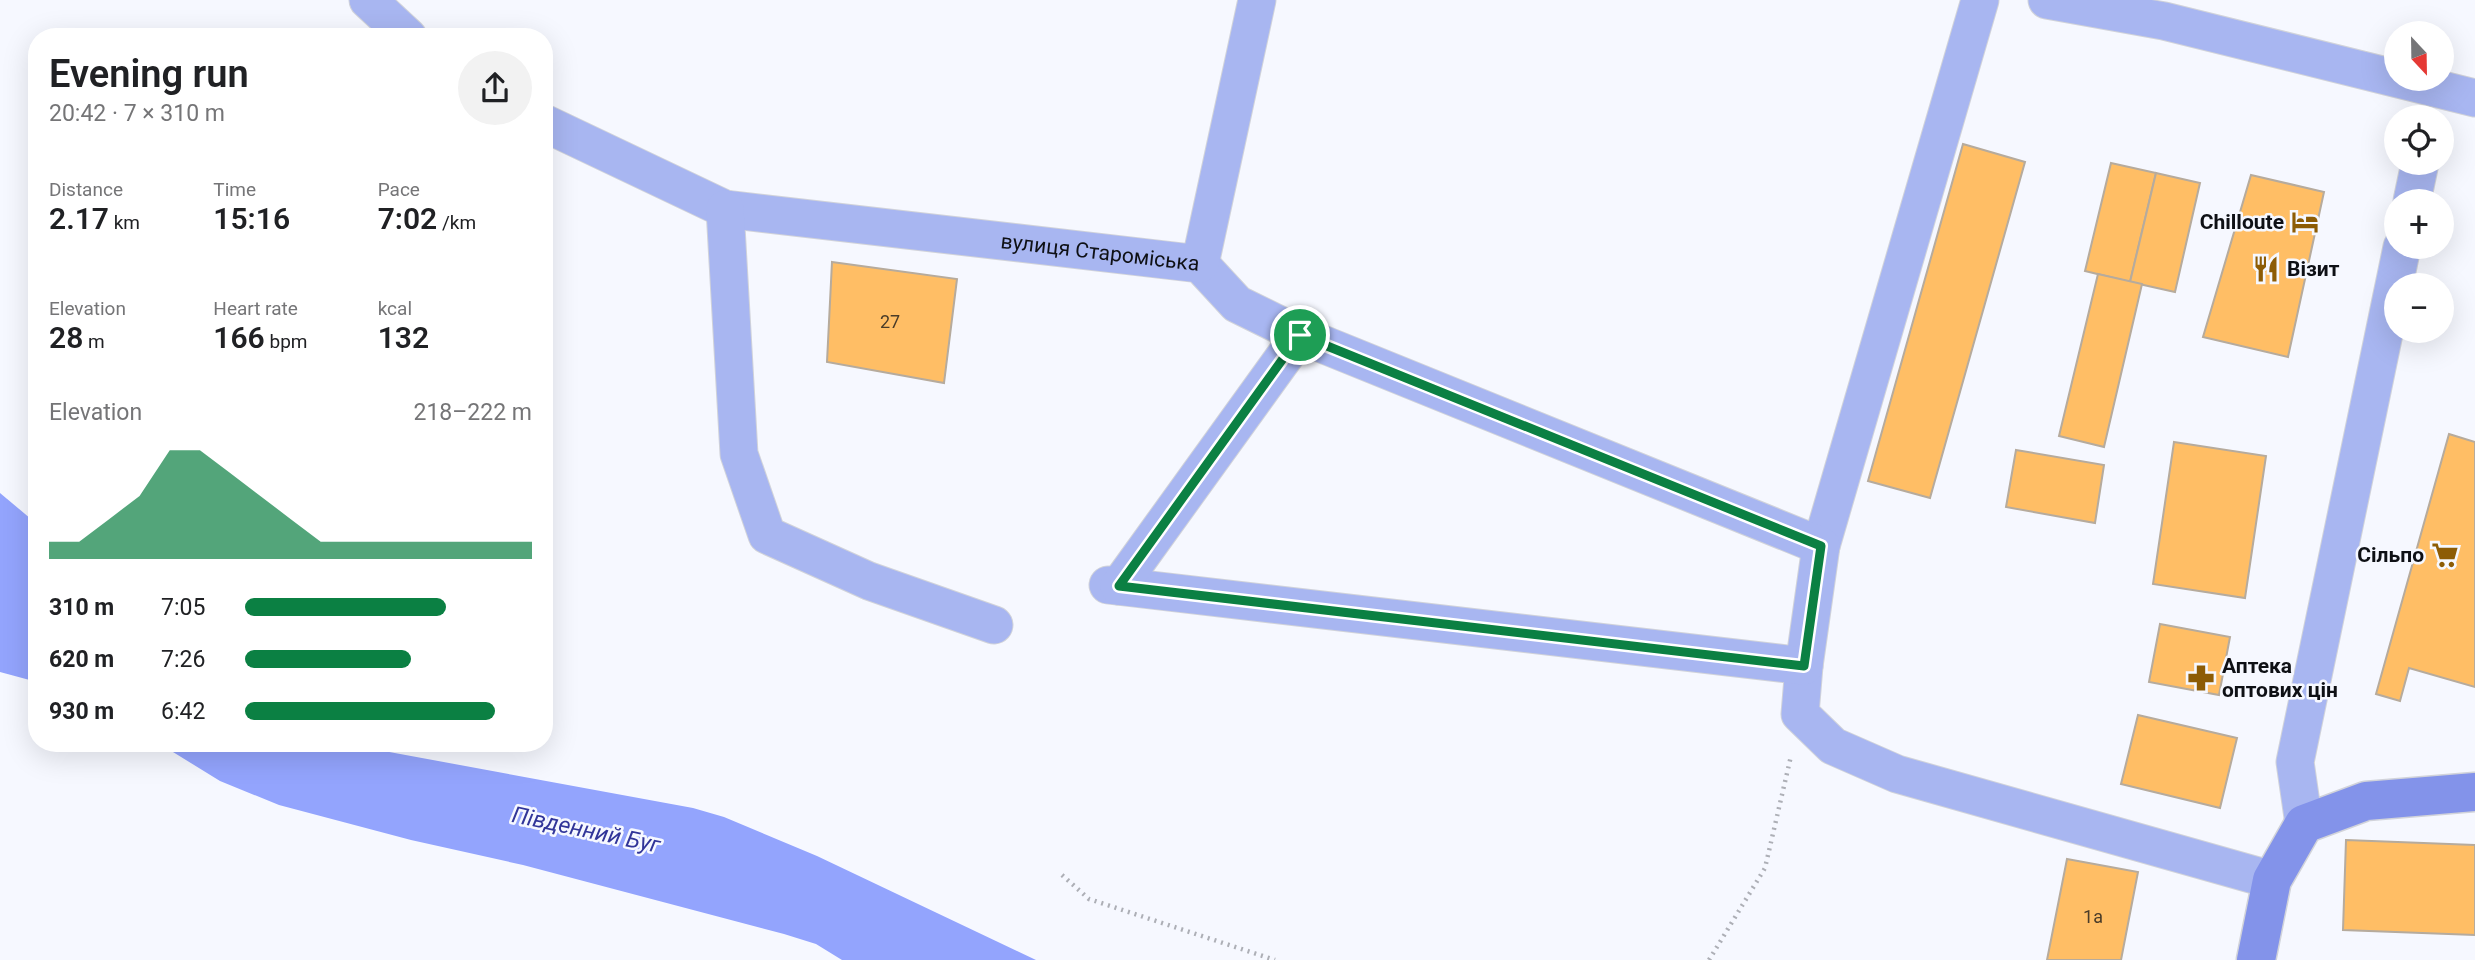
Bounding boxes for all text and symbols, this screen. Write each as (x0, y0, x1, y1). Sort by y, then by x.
north arrow (2384, 21, 2454, 91)
map controls (2384, 21, 2454, 343)
button: share (458, 51, 532, 125)
text: Evening run (49, 52, 249, 96)
text: 20:42 · 7 × 310 m (49, 100, 225, 127)
button: locate (2384, 105, 2454, 175)
text: Distance (49, 178, 123, 201)
text: Time (213, 178, 256, 201)
text: Pace (378, 178, 420, 201)
button: + (2384, 189, 2454, 259)
text: 2.17 (49, 201, 109, 236)
text: 15:16 (213, 201, 290, 236)
text: 7:02 (378, 201, 437, 236)
hotel icon: Chilloute (2290, 207, 2320, 237)
place label: Chilloute (2200, 210, 2284, 234)
text: km (109, 211, 140, 234)
text: /km (437, 211, 476, 234)
street label: вулиця Староміська (1000, 229, 1201, 276)
restaurant icon: Візит (2251, 254, 2281, 284)
place label: Візит (2287, 257, 2340, 281)
button: − (2384, 273, 2454, 343)
text: Elevation (49, 297, 126, 320)
text: Heart rate (213, 297, 298, 320)
text: kcal (378, 297, 412, 320)
pin (1270, 305, 1330, 365)
house number: 27 (880, 311, 900, 332)
icon: arrive (1281, 316, 1319, 354)
text: 28 (49, 320, 83, 355)
text: 166 (213, 320, 265, 355)
text: 132 (378, 320, 429, 355)
text: m (83, 330, 105, 353)
text: bpm (265, 330, 307, 353)
text: Elevation (49, 399, 142, 426)
text: 218–222 m (413, 399, 532, 426)
supermarket icon: Сільпо (2430, 540, 2460, 570)
place label: Сільпо (2357, 543, 2424, 567)
text: 310 m (49, 594, 114, 621)
text: 7:05 (161, 594, 205, 621)
text: 620 m (49, 646, 114, 673)
text: 7:26 (161, 646, 205, 673)
place label: Аптека оптових цін (2222, 654, 2338, 702)
pharmacy icon: Аптека оптових цін (2186, 663, 2216, 693)
text: 930 m (49, 698, 114, 725)
text: 6:42 (161, 698, 205, 725)
water label: Південний Буг (510, 801, 664, 859)
house number: 1а (2083, 906, 2103, 927)

